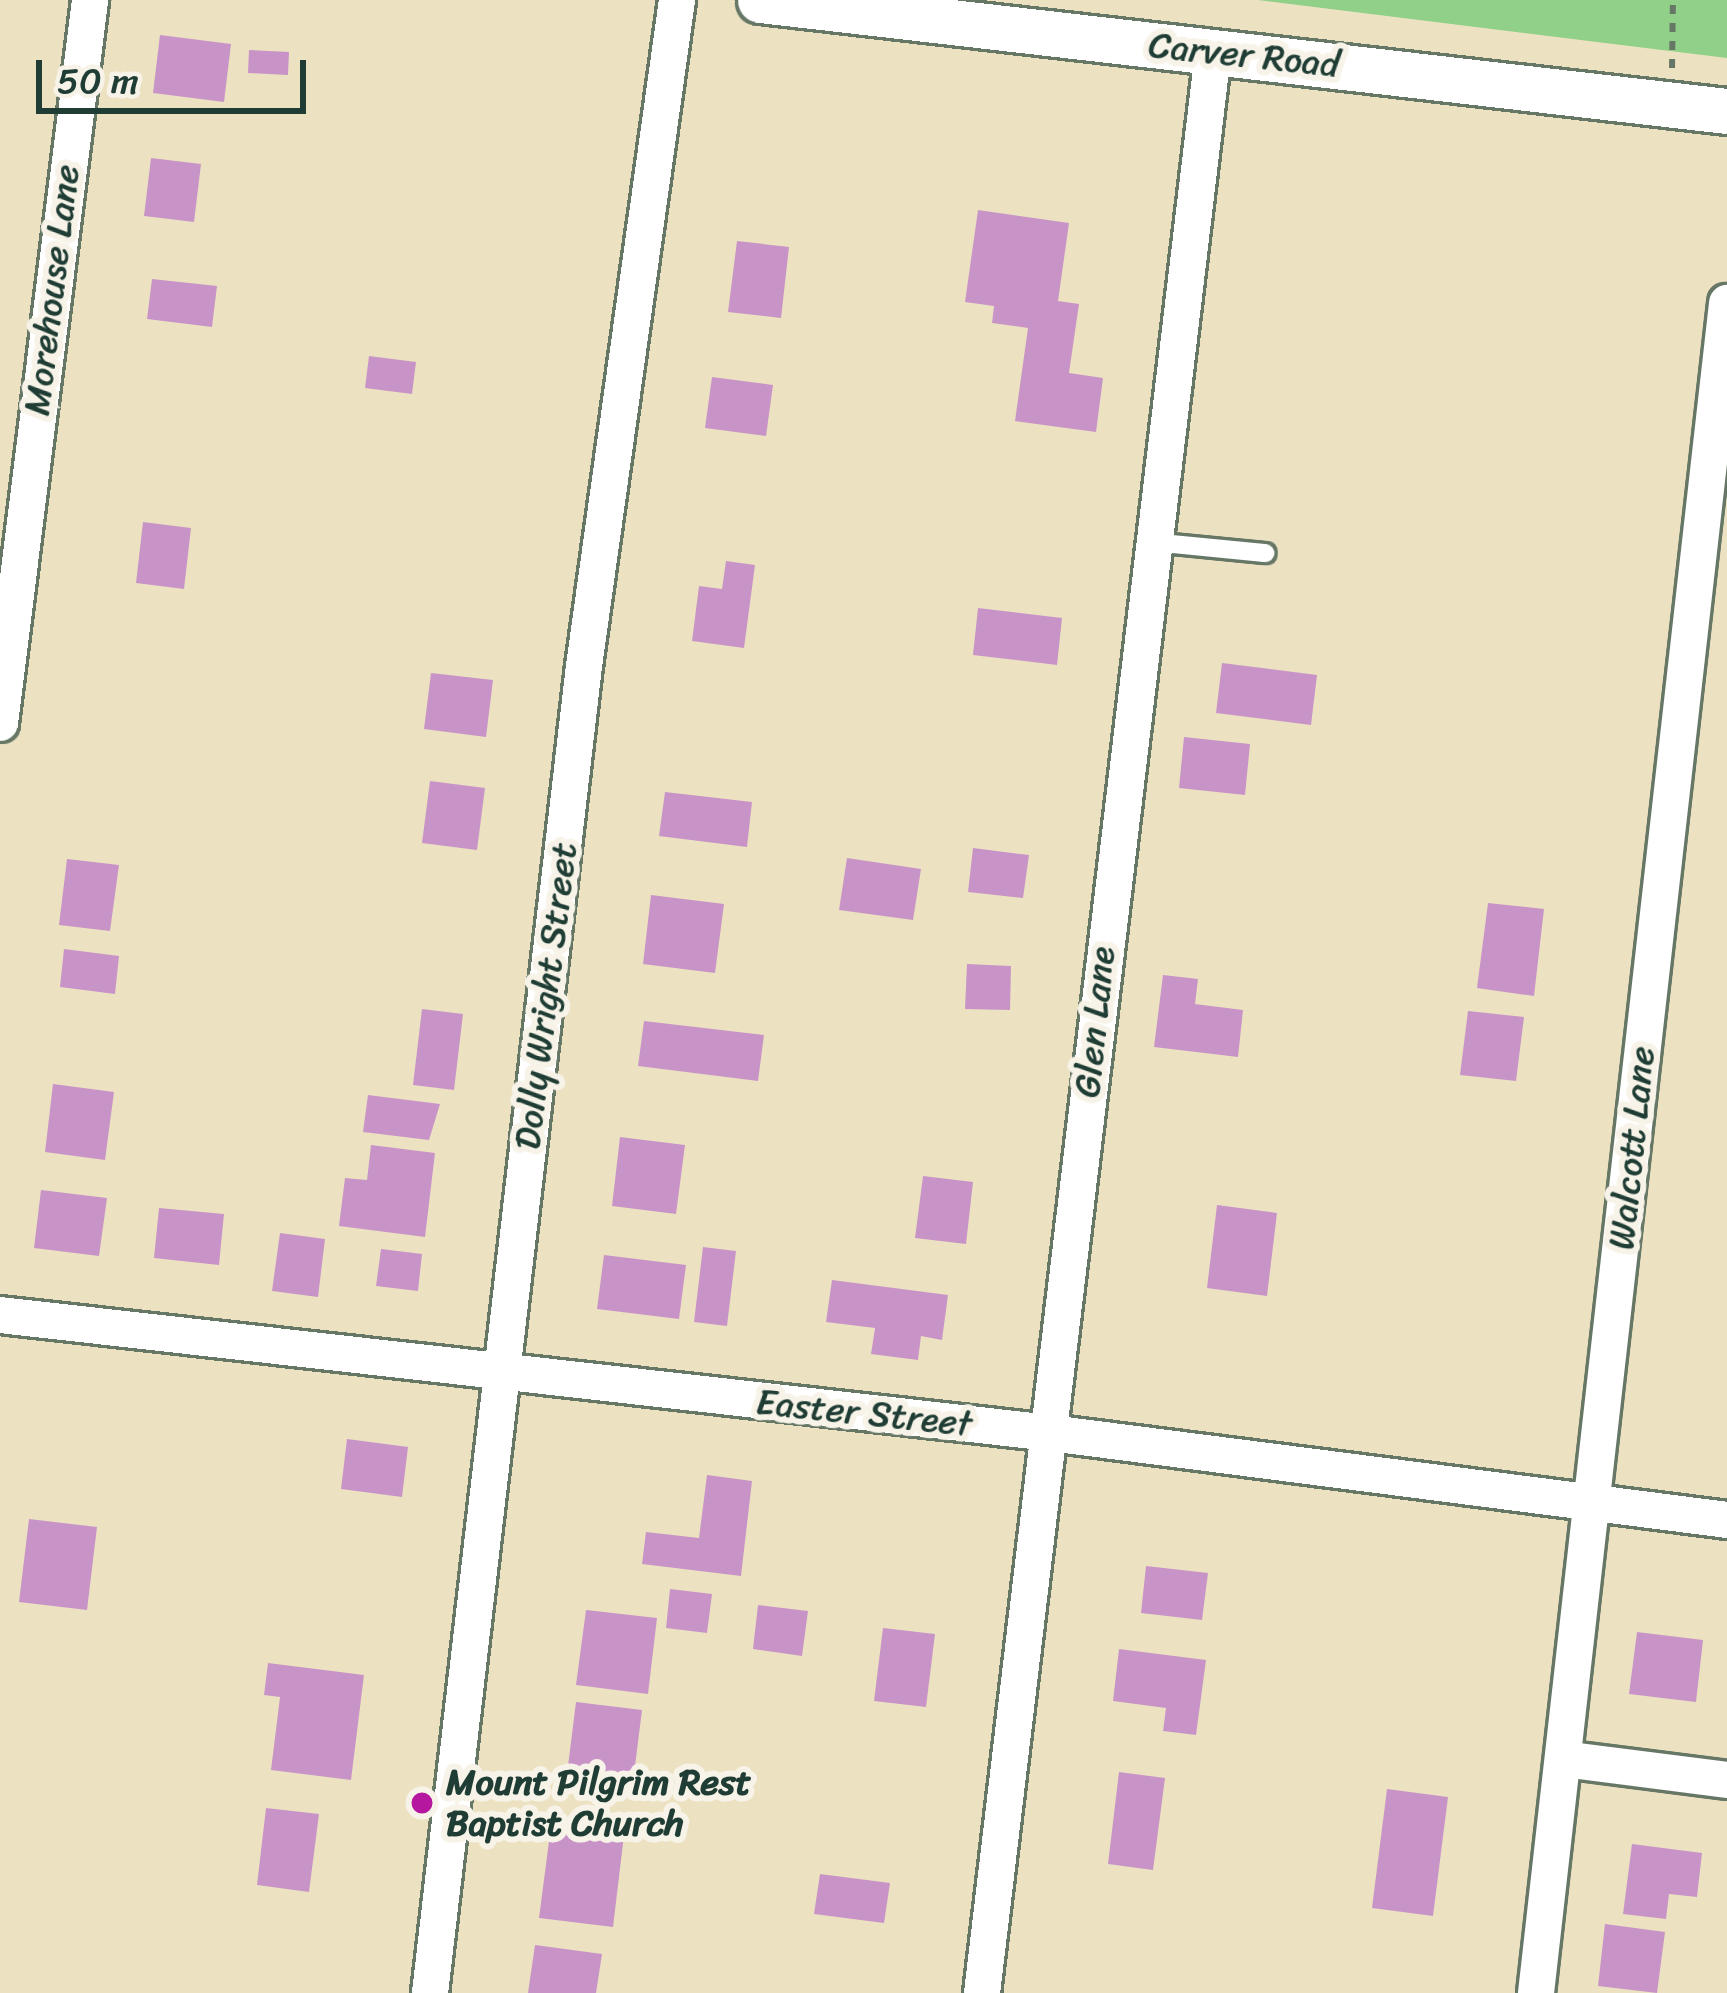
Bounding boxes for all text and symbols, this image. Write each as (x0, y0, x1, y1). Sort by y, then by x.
street label: Carver Road (1146, 23, 1342, 87)
scale bar (42, 36, 312, 110)
text: 50 m (57, 49, 139, 113)
street label: Morehouse Lane (15, 162, 89, 418)
street label: Dolly Wright Street (506, 841, 586, 1151)
street label: Glen Lane (1066, 944, 1124, 1100)
street label: Walcott Lane (1600, 1044, 1664, 1252)
street label: Easter Street (754, 1380, 974, 1446)
place label: Mount Pilgrim Rest Baptist Church (446, 1760, 752, 1845)
marker: Mount Pilgrim Rest Baptist Church (409, 1790, 435, 1816)

